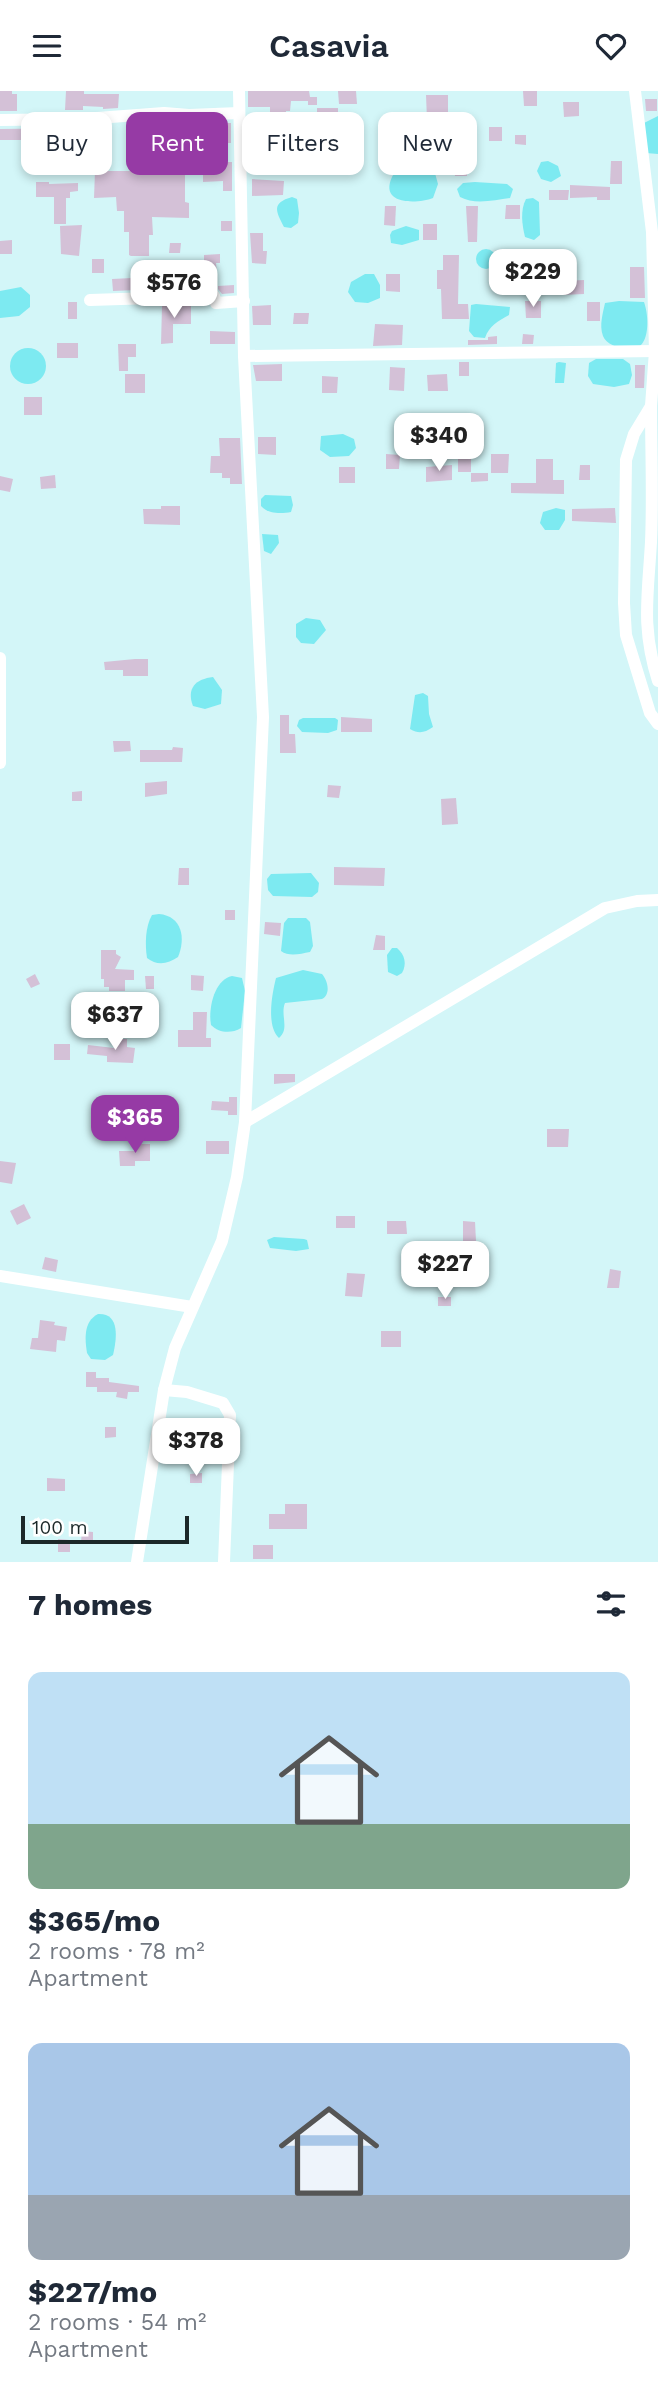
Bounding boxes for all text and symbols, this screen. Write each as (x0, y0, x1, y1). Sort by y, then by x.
icon: menu (28, 27, 66, 65)
text: Casavia (269, 27, 389, 65)
icon: heart (592, 27, 630, 65)
chip: Buy (21, 112, 112, 175)
chip: Rent (126, 112, 228, 175)
chip: Filters (242, 112, 364, 175)
chip: New (378, 112, 477, 175)
pin: $229 (492, 249, 574, 309)
text: $229 (505, 258, 561, 285)
pin: $576 (133, 261, 215, 320)
text: $576 (146, 269, 202, 296)
pin: $340 (398, 413, 480, 473)
text: $340 (410, 422, 468, 449)
pin: $637 (74, 993, 156, 1052)
text: $637 (87, 1001, 143, 1028)
pin: $365 (94, 1095, 176, 1155)
text: $365 (107, 1104, 163, 1131)
pin: $227 (404, 1241, 486, 1301)
text: $227 (417, 1250, 473, 1277)
pin: $378 (155, 1419, 237, 1478)
text: $378 (168, 1427, 224, 1454)
scale bar (21, 1513, 189, 1545)
text: 100 m (32, 1516, 88, 1539)
icon: filters (592, 1585, 630, 1623)
text: 7 homes (28, 1587, 152, 1622)
icon: home (266, 1717, 392, 1843)
text: $365/mo (28, 1903, 160, 1938)
text: 2 rooms · 78 m² (28, 1938, 205, 1965)
text: Apartment (28, 1965, 148, 1992)
icon: home (266, 2088, 392, 2214)
text: $227/mo (28, 2274, 157, 2309)
text: 2 rooms · 54 m² (28, 2309, 206, 2336)
text: Apartment (28, 2336, 148, 2363)

